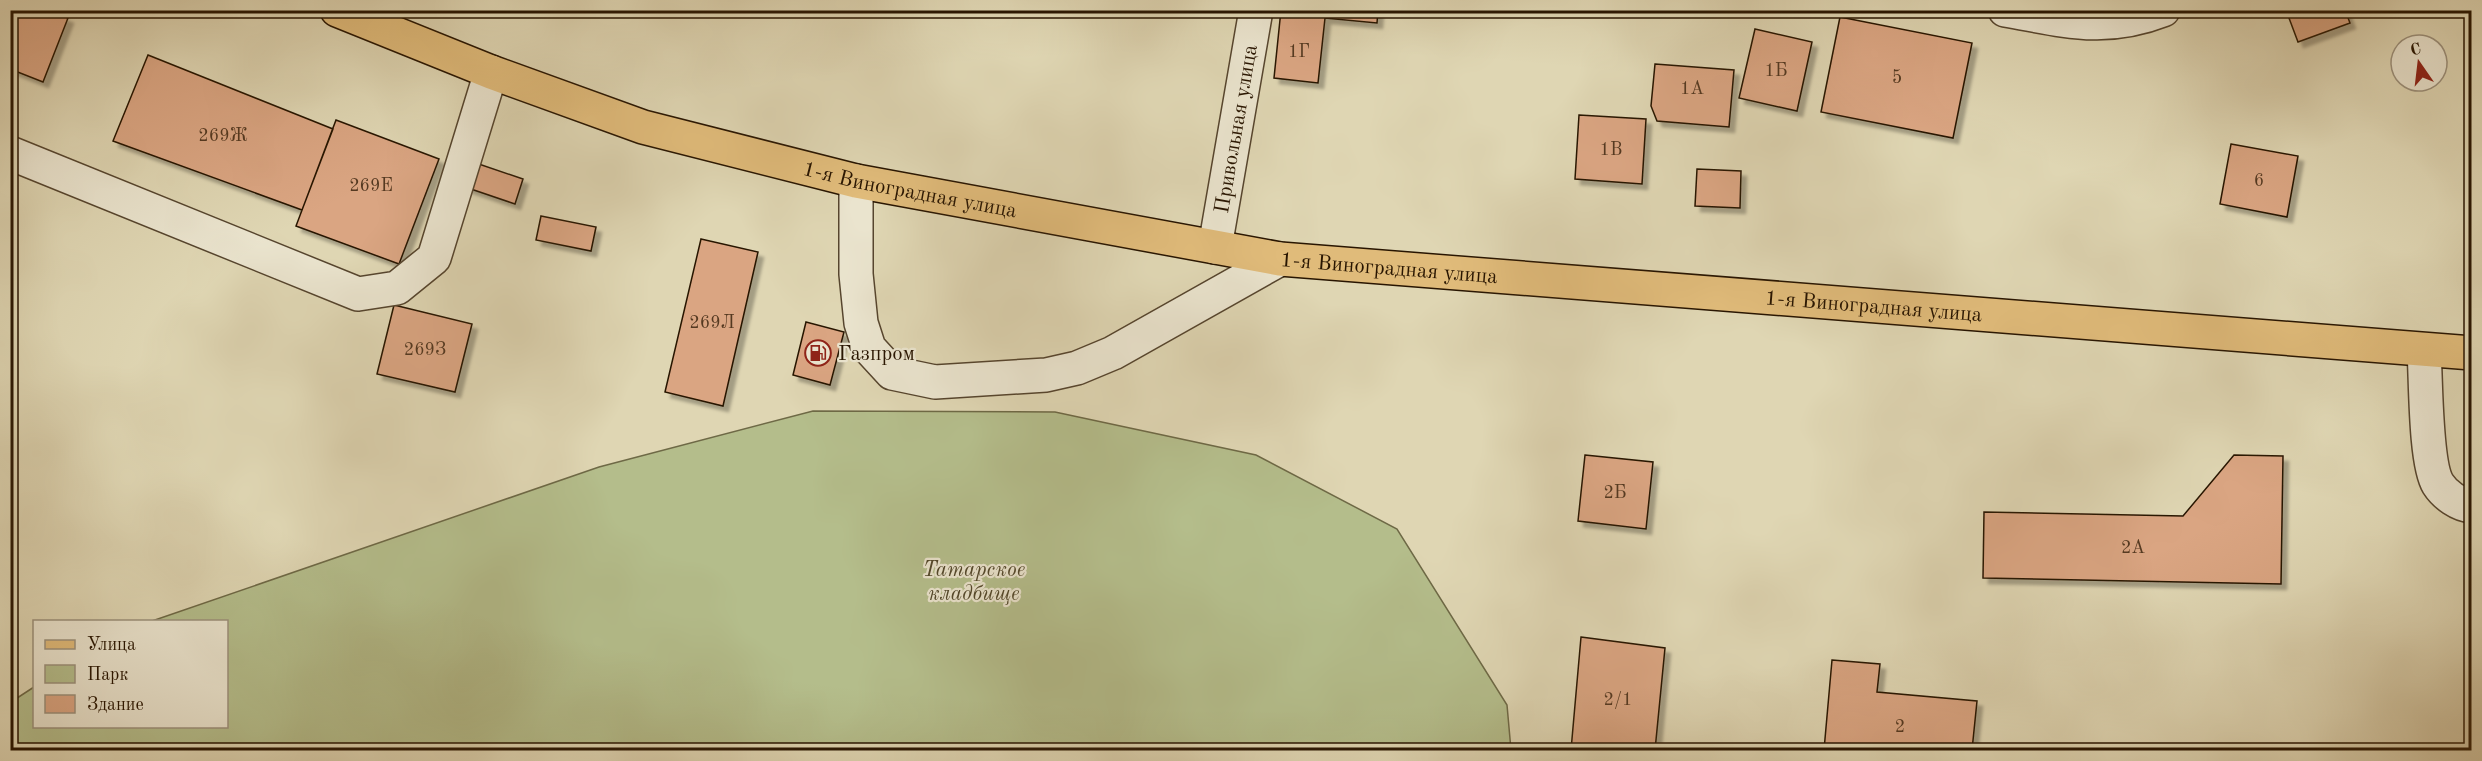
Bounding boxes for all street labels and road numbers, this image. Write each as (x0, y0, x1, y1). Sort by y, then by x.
street label: Привольная улица (1212, 43, 1262, 215)
street label: 1-я Виноградная улица (800, 159, 1018, 222)
street label: 1-я Виноградная улица (1280, 250, 1498, 288)
street label: 1-я Виноградная улица (1764, 288, 1983, 326)

